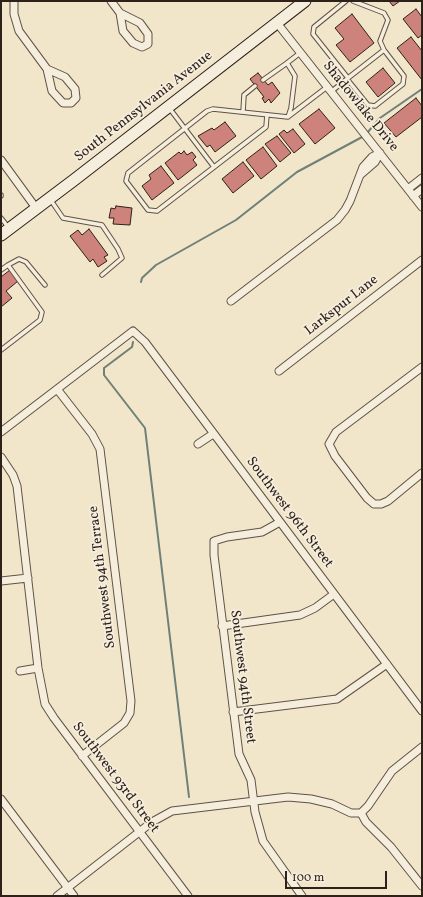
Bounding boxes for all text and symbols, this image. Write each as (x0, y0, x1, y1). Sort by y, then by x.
street label: South Pennsylvania Avenue (72, 48, 216, 166)
street label: Shadowlake Drive (318, 58, 402, 156)
street label: Larkspur Lane (302, 272, 382, 340)
street label: Southwest 96th Street (242, 454, 336, 572)
street label: Southwest 94th Terrace (86, 505, 120, 649)
street label: Southwest 94th Street (225, 609, 259, 745)
street label: Southwest 93rd Street (68, 719, 162, 837)
scale bar (287, 863, 389, 889)
text: 100 m (292, 870, 324, 886)

